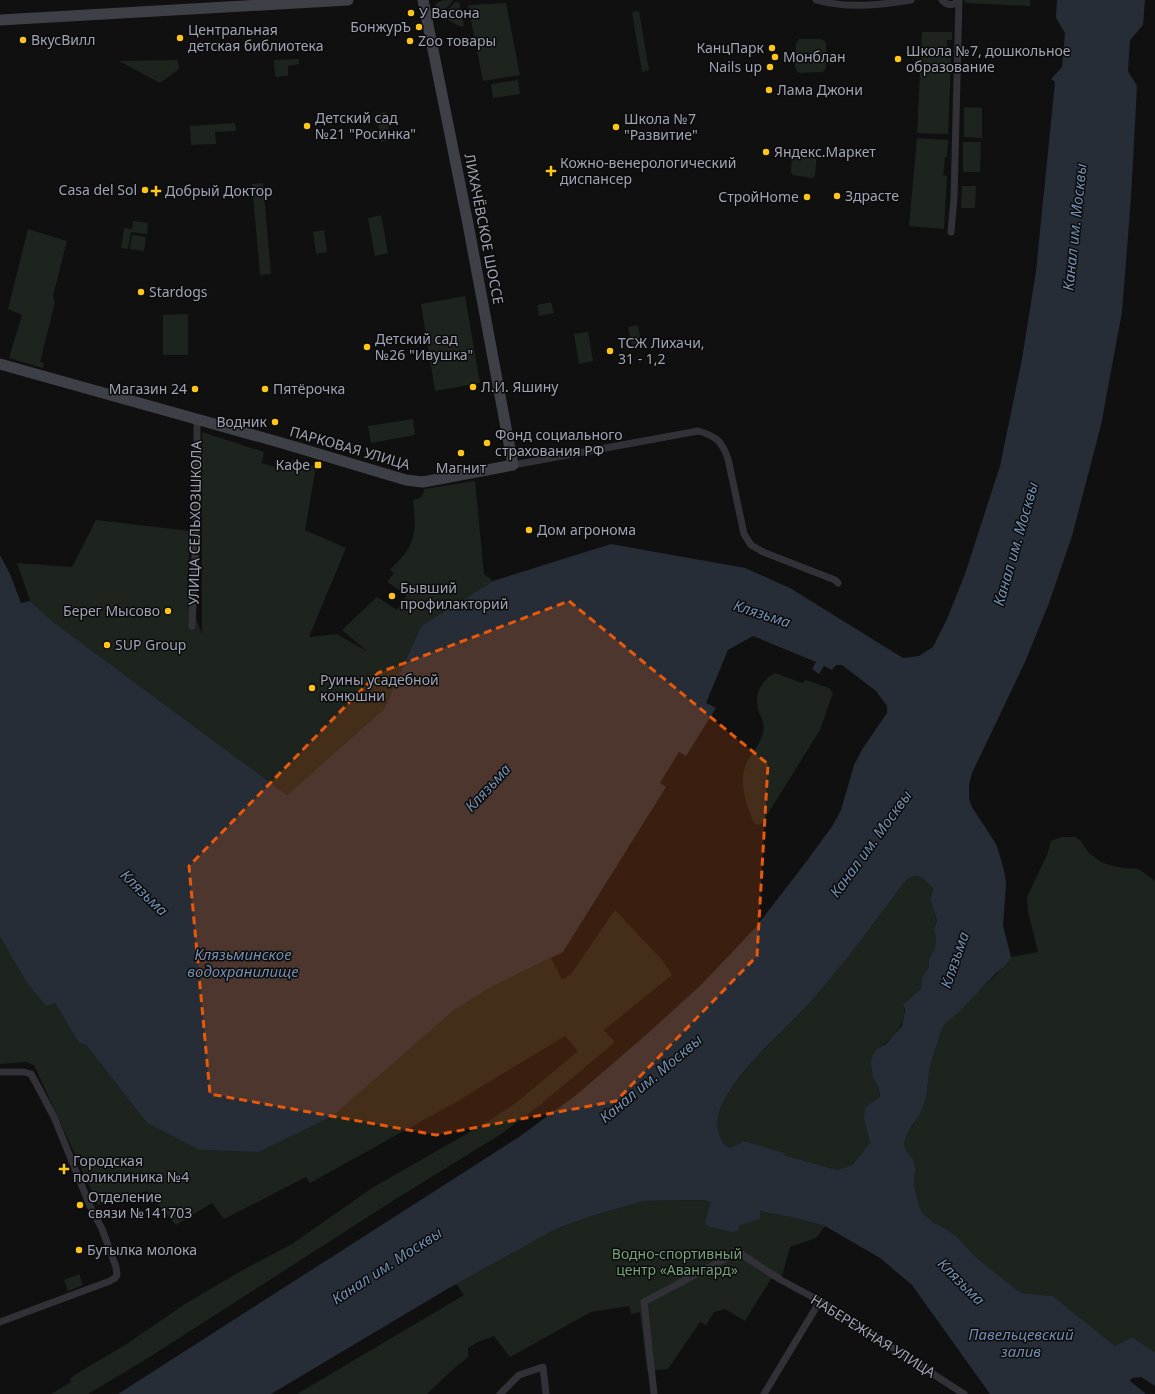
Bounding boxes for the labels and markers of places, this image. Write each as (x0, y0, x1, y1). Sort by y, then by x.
place label: У Васона (419, 3, 480, 22)
marker: У Васона (406, 8, 416, 18)
place label: БонжурЪ (350, 17, 411, 36)
place label: Центральная детская библиотека (188, 20, 324, 55)
marker: БонжурЪ (414, 22, 424, 32)
place label: ВкусВилл (31, 30, 95, 49)
place label: Zoo товары (418, 31, 496, 50)
marker: Центральная детская библиотека (175, 33, 185, 43)
marker: ВкусВилл (18, 35, 28, 45)
marker: Zoo товары (405, 36, 415, 46)
place label: КанцПарк (696, 38, 765, 57)
place label: Школа №7, дошкольное образование (906, 41, 1071, 76)
marker: КанцПарк (767, 43, 777, 53)
place label: Монблан (783, 47, 846, 66)
marker: Монблан (770, 52, 780, 62)
marker: Школа №7, дошкольное образование (893, 54, 903, 64)
place label: Nails up (709, 57, 762, 76)
marker: Nails up (765, 62, 775, 72)
place label: Лама Джони (777, 80, 863, 99)
marker: Лама Джони (764, 85, 774, 95)
place label: Детский сад №21 "Росинка" (315, 108, 416, 143)
place label: Школа №7 "Развитие" (624, 109, 698, 144)
marker: Детский сад №21 "Росинка" (302, 121, 312, 131)
marker: Школа №7 "Развитие" (611, 122, 621, 132)
place label: Яндекс.Маркет (774, 142, 876, 161)
marker: Яндекс.Маркет (761, 147, 771, 157)
place label: Кожно-венерологический диспансер (560, 153, 736, 188)
marker: Кожно-венерологический диспансер (545, 165, 557, 177)
place label: Casa del Sol (59, 180, 137, 199)
place label: Добрый Доктор (165, 181, 273, 200)
marker: Casa del Sol (140, 185, 150, 195)
marker: Добрый Доктор (150, 185, 162, 197)
place label: Здрасте (845, 186, 899, 205)
place label: СтройHome (718, 187, 799, 206)
marker: Здрасте (832, 191, 842, 201)
marker: СтройHome (802, 192, 812, 202)
place label: Stardogs (149, 282, 208, 301)
marker: Stardogs (136, 287, 146, 297)
place label: Детский сад №26 "Ивушка" (375, 329, 473, 364)
place label: ТСЖ Лихачи, 31 - 1,2 (618, 333, 705, 368)
marker: Детский сад №26 "Ивушка" (362, 342, 372, 352)
marker: ТСЖ Лихачи, 31 - 1,2 (605, 346, 615, 356)
place label: Л.И. Яшину (481, 377, 559, 396)
place label: Магазин 24 (109, 379, 187, 398)
place label: Пятёрочка (273, 379, 345, 398)
marker: Л.И. Яшину (468, 382, 478, 392)
marker: Магазин 24 (190, 384, 200, 394)
marker: Пятёрочка (260, 384, 270, 394)
place label: Водник (217, 412, 268, 431)
marker: Водник (270, 417, 280, 427)
place label: Фонд социального страхования РФ (495, 425, 623, 460)
marker: Фонд социального страхования РФ (482, 438, 492, 448)
marker: Магнит (456, 448, 466, 458)
place label: Кафе (276, 455, 310, 474)
place label: Магнит (436, 458, 487, 477)
marker: Кафе (313, 460, 323, 470)
place label: Дом агронома (537, 520, 636, 539)
marker: Дом агронома (524, 525, 534, 535)
place label: Бывший профилакторий (400, 578, 508, 613)
marker: Бывший профилакторий (387, 591, 397, 601)
place label: Берег Мысово (63, 601, 160, 620)
marker: Берег Мысово (163, 606, 173, 616)
place label: SUP Group (115, 635, 186, 654)
marker: SUP Group (102, 640, 112, 650)
place label: Руины усадебной конюшни (320, 670, 439, 705)
marker: Руины усадебной конюшни (307, 683, 317, 693)
place label: Городская поликлиника №4 (73, 1151, 189, 1186)
marker: Городская поликлиника №4 (58, 1163, 70, 1175)
place label: Отделение связи №141703 (88, 1187, 192, 1222)
marker: Отделение связи №141703 (75, 1200, 85, 1210)
place label: Бутылка молока (87, 1240, 197, 1259)
marker: Бутылка молока (74, 1245, 84, 1255)

